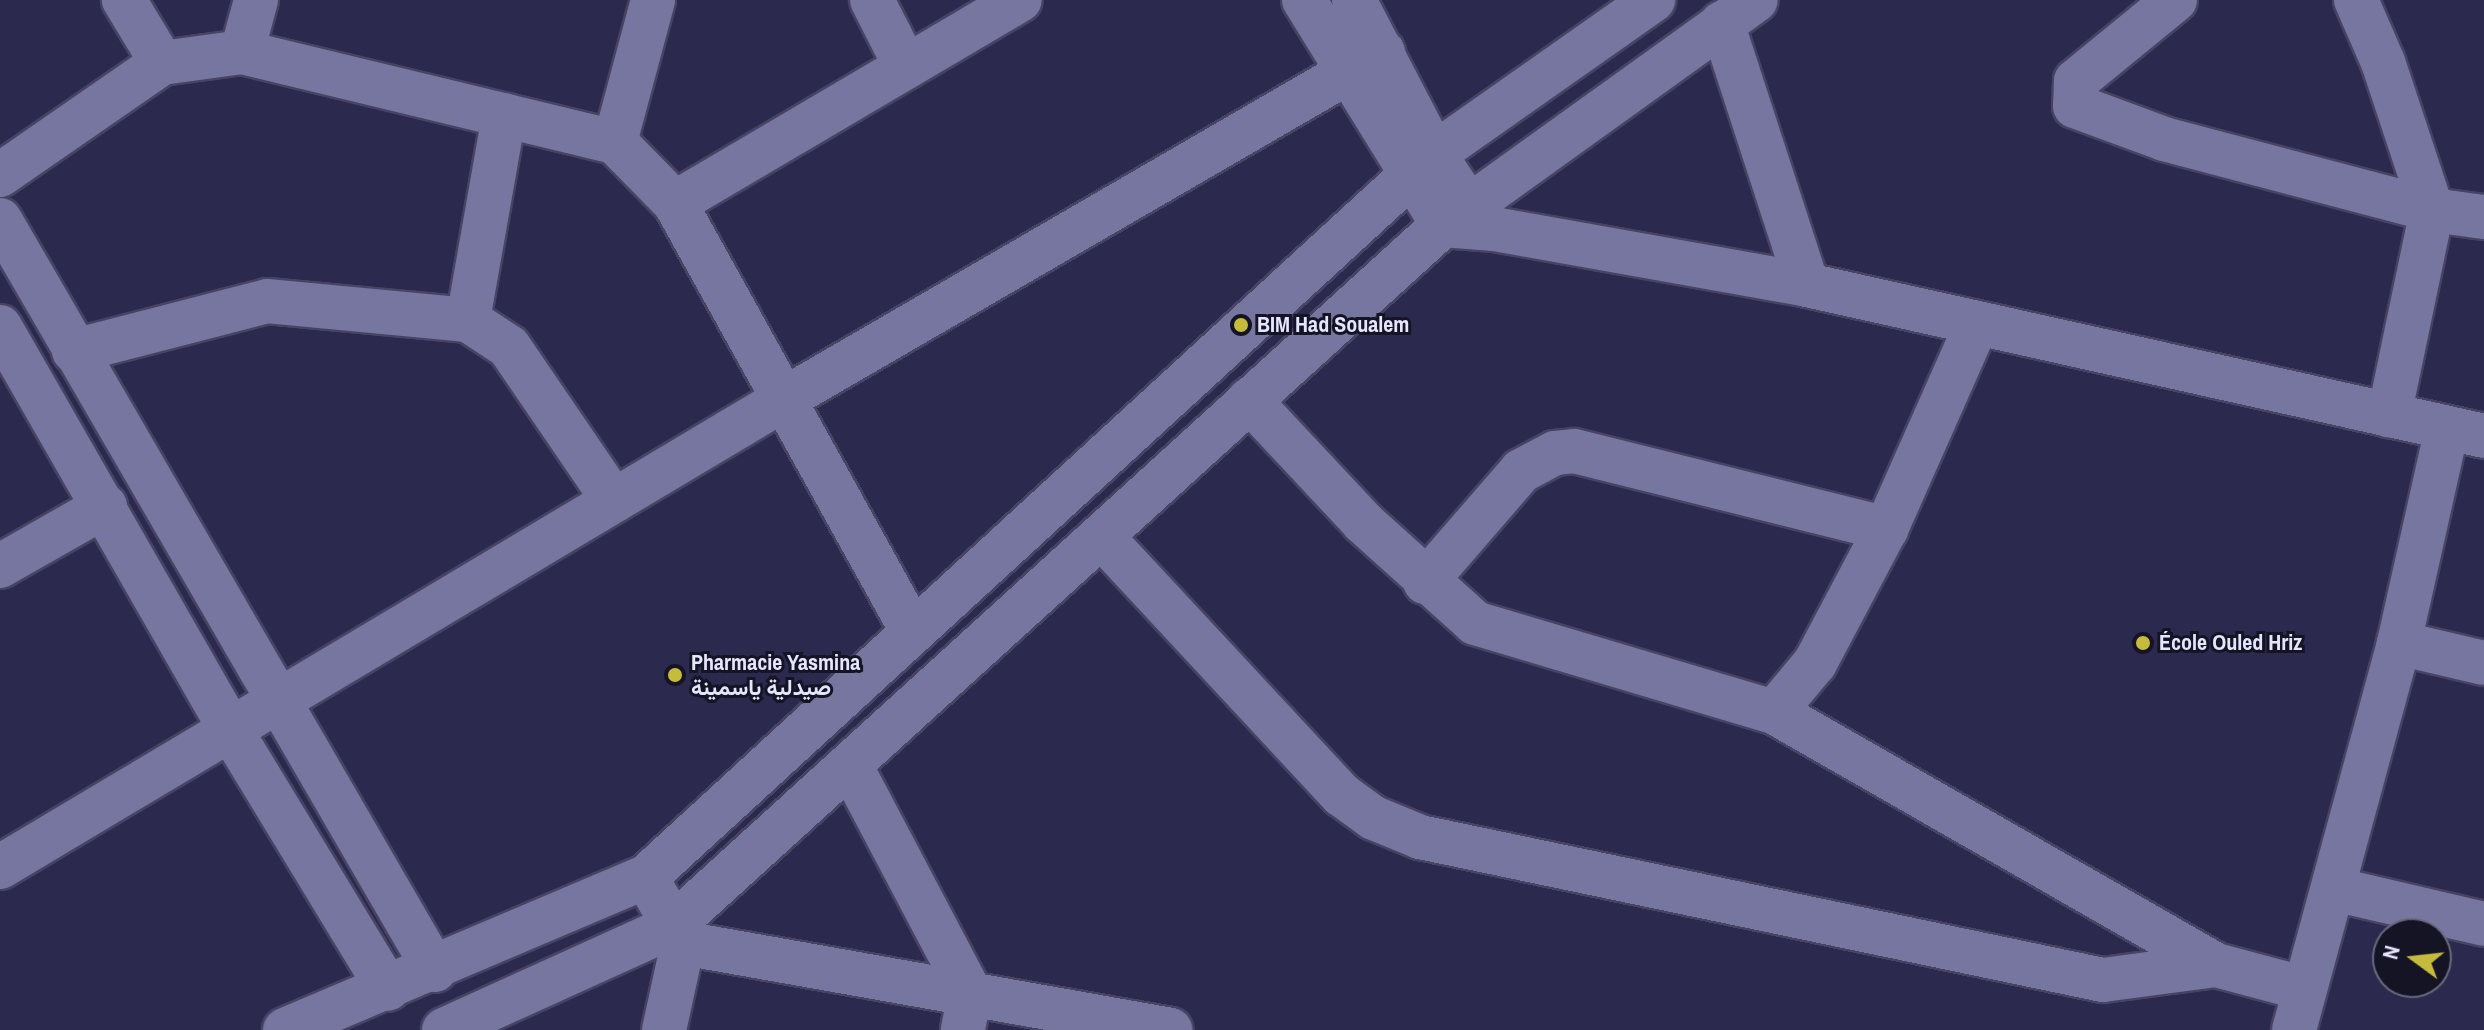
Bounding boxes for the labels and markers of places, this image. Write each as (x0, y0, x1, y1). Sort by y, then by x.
place label: BIM Had Soualem (1257, 312, 1409, 338)
marker: BIM Had Soualem (1232, 316, 1250, 334)
place label: École Ouled Hriz (2159, 630, 2302, 656)
marker: École Ouled Hriz (2134, 634, 2152, 652)
place label: Pharmacie Yasmina صيدلية ياسمينة (691, 649, 860, 700)
marker: Pharmacie Yasmina صيدلية ياسمينة (666, 666, 684, 684)

